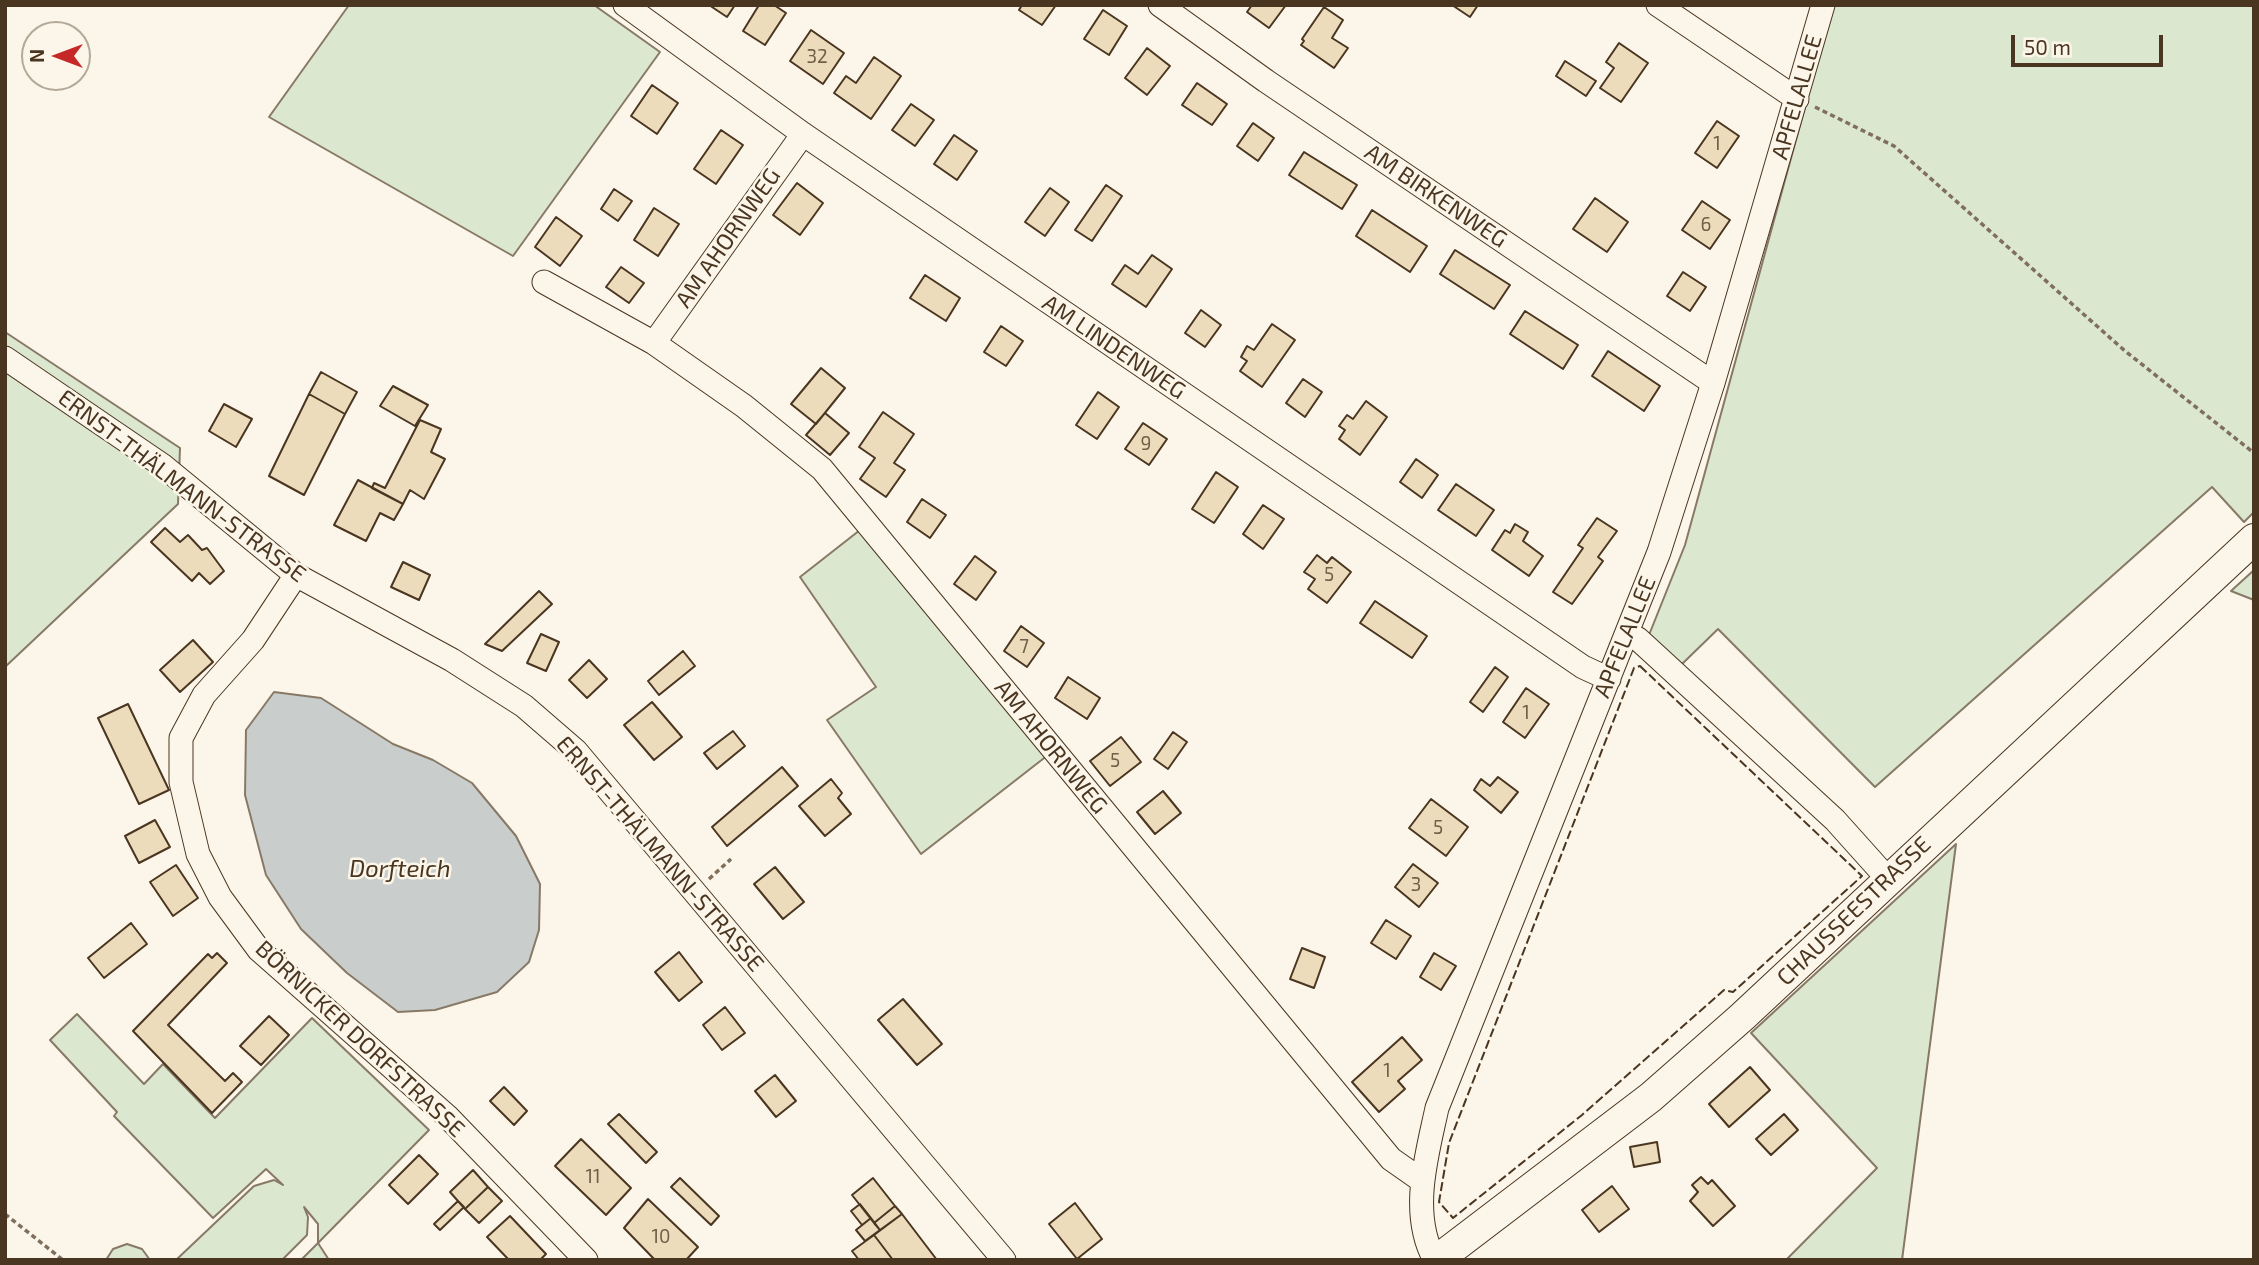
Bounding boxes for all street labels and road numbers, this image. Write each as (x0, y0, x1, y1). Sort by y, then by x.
street label: APFELALLEE (1766, 31, 1828, 163)
street label: AM BIRKENWEG (1360, 138, 1512, 254)
street label: AM AHORNWEG (670, 163, 786, 313)
street label: AM LINDENWEG (1037, 289, 1191, 405)
street label: ERNST-THÄLMANN-STRASSE (53, 384, 311, 588)
street label: APFELALLEE (1588, 572, 1662, 702)
street label: AM AHORNWEG (989, 675, 1113, 819)
street label: ERNST-THÄLMANN-STRASSE (550, 731, 770, 977)
street label: CHAUSSEESTRASSE (1771, 831, 1937, 991)
street label: BÖRNICKER DORFSTRASSE (250, 935, 470, 1143)

